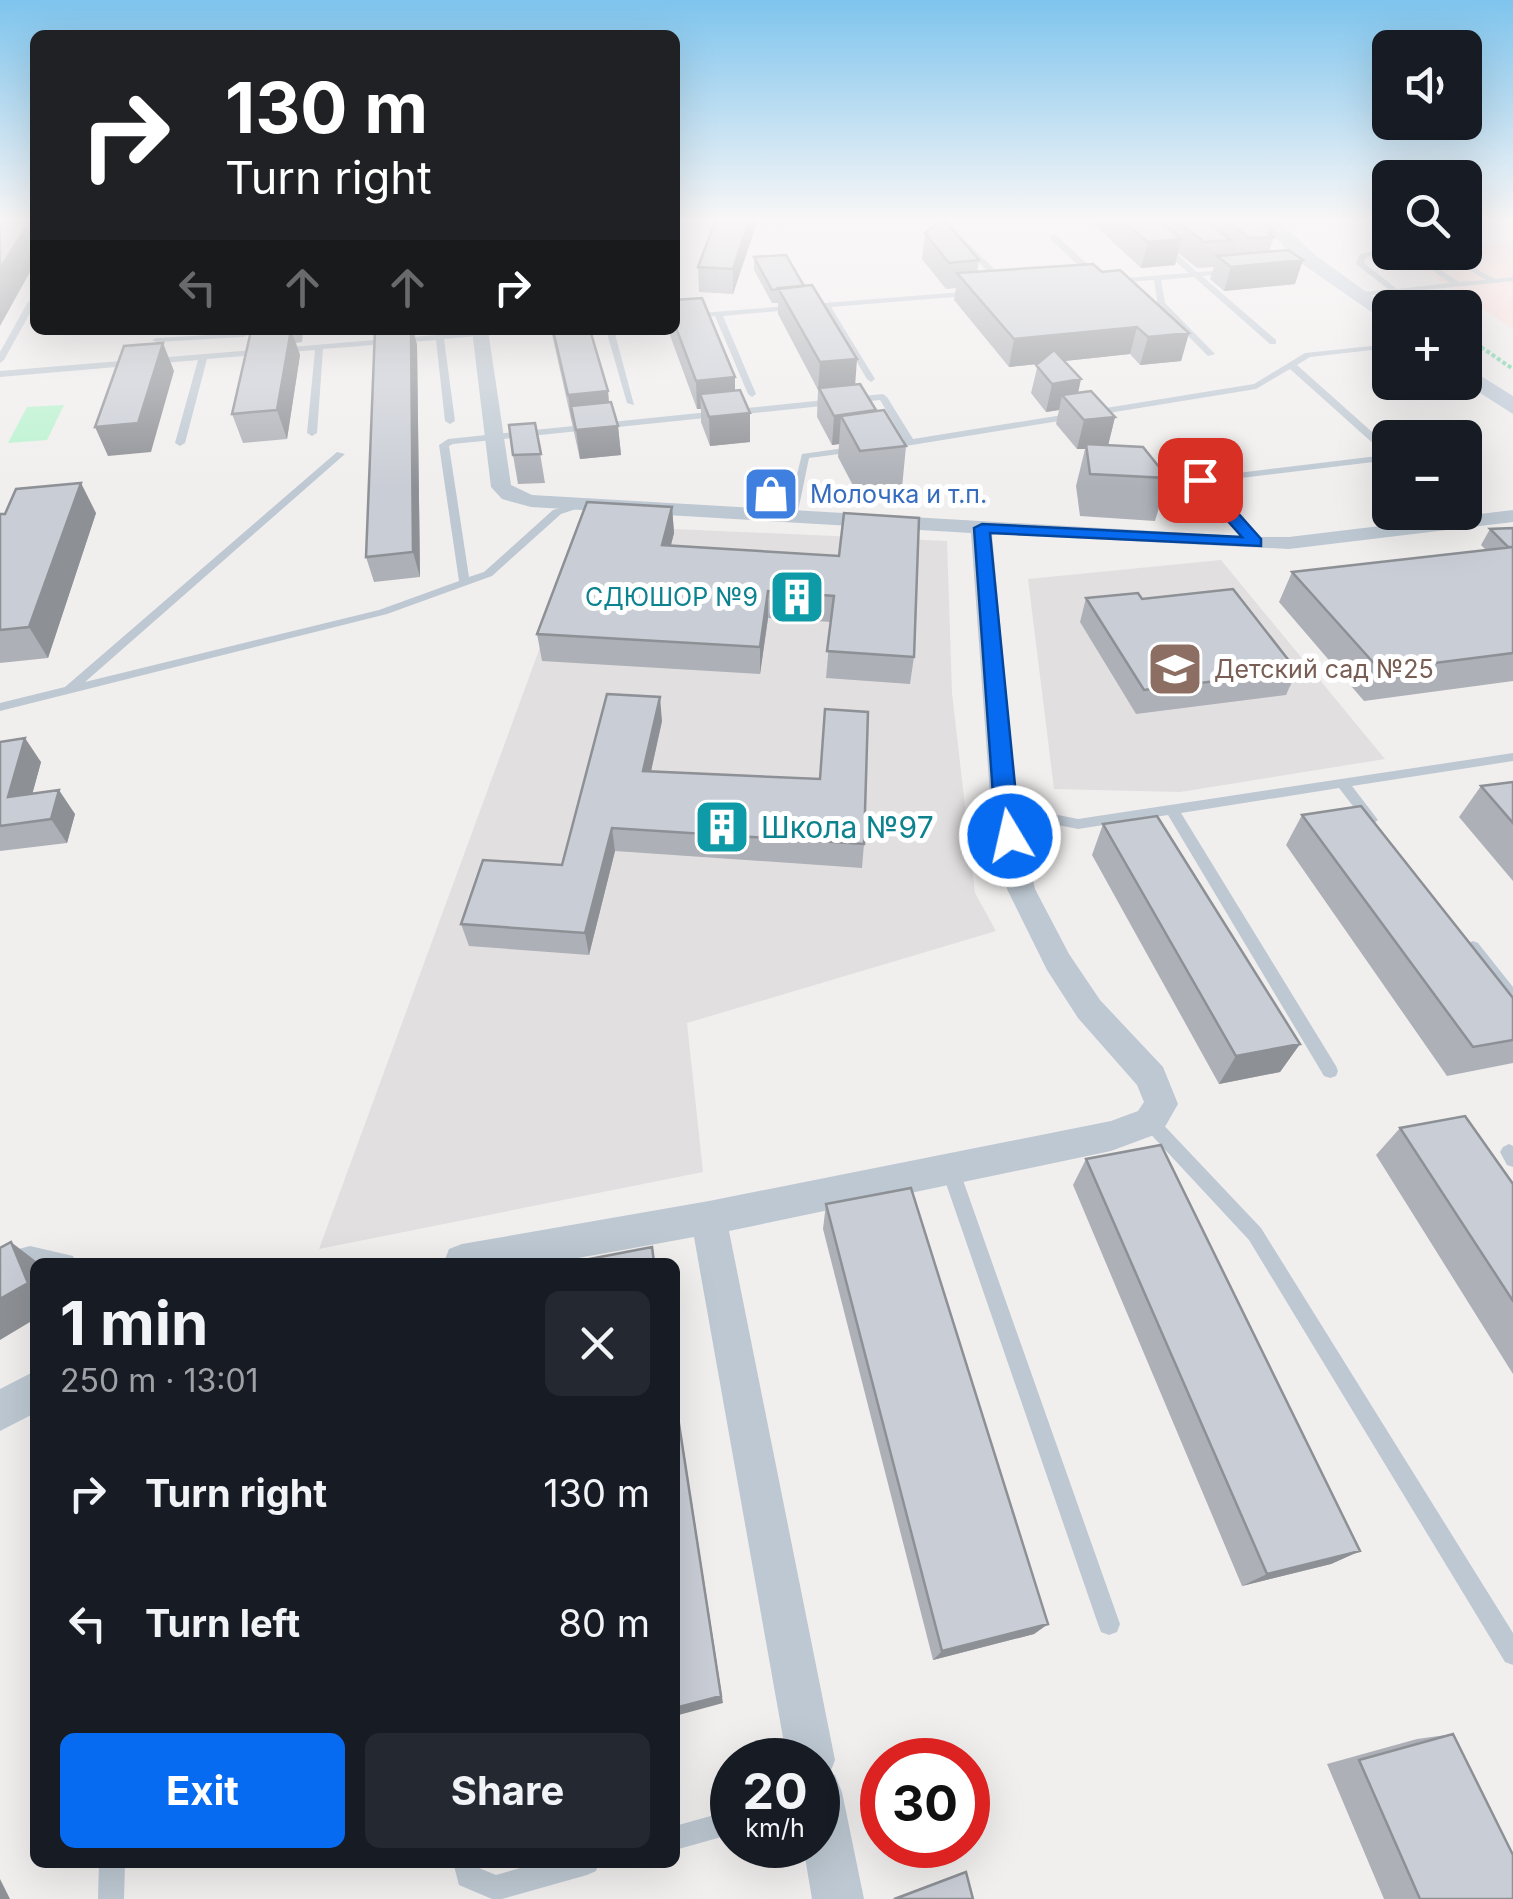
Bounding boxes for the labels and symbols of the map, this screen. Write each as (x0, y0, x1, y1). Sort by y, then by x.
pin (1158, 438, 1243, 523)
shop icon: Молочка и т.п. (741, 464, 801, 524)
place label: Молочка и т.п. (810, 479, 987, 509)
building icon: СДЮШОР №9 (767, 567, 827, 627)
place label: СДЮШОР №9 (585, 582, 758, 612)
school or university icon: Детский сад №25 (1145, 639, 1205, 699)
place label: Детский сад №25 (1214, 654, 1434, 684)
position arrow (958, 784, 1062, 888)
building icon: Школа №97 (692, 797, 752, 857)
place label: Школа №97 (761, 809, 934, 845)
speed limit sign: 30 (860, 1738, 990, 1868)

